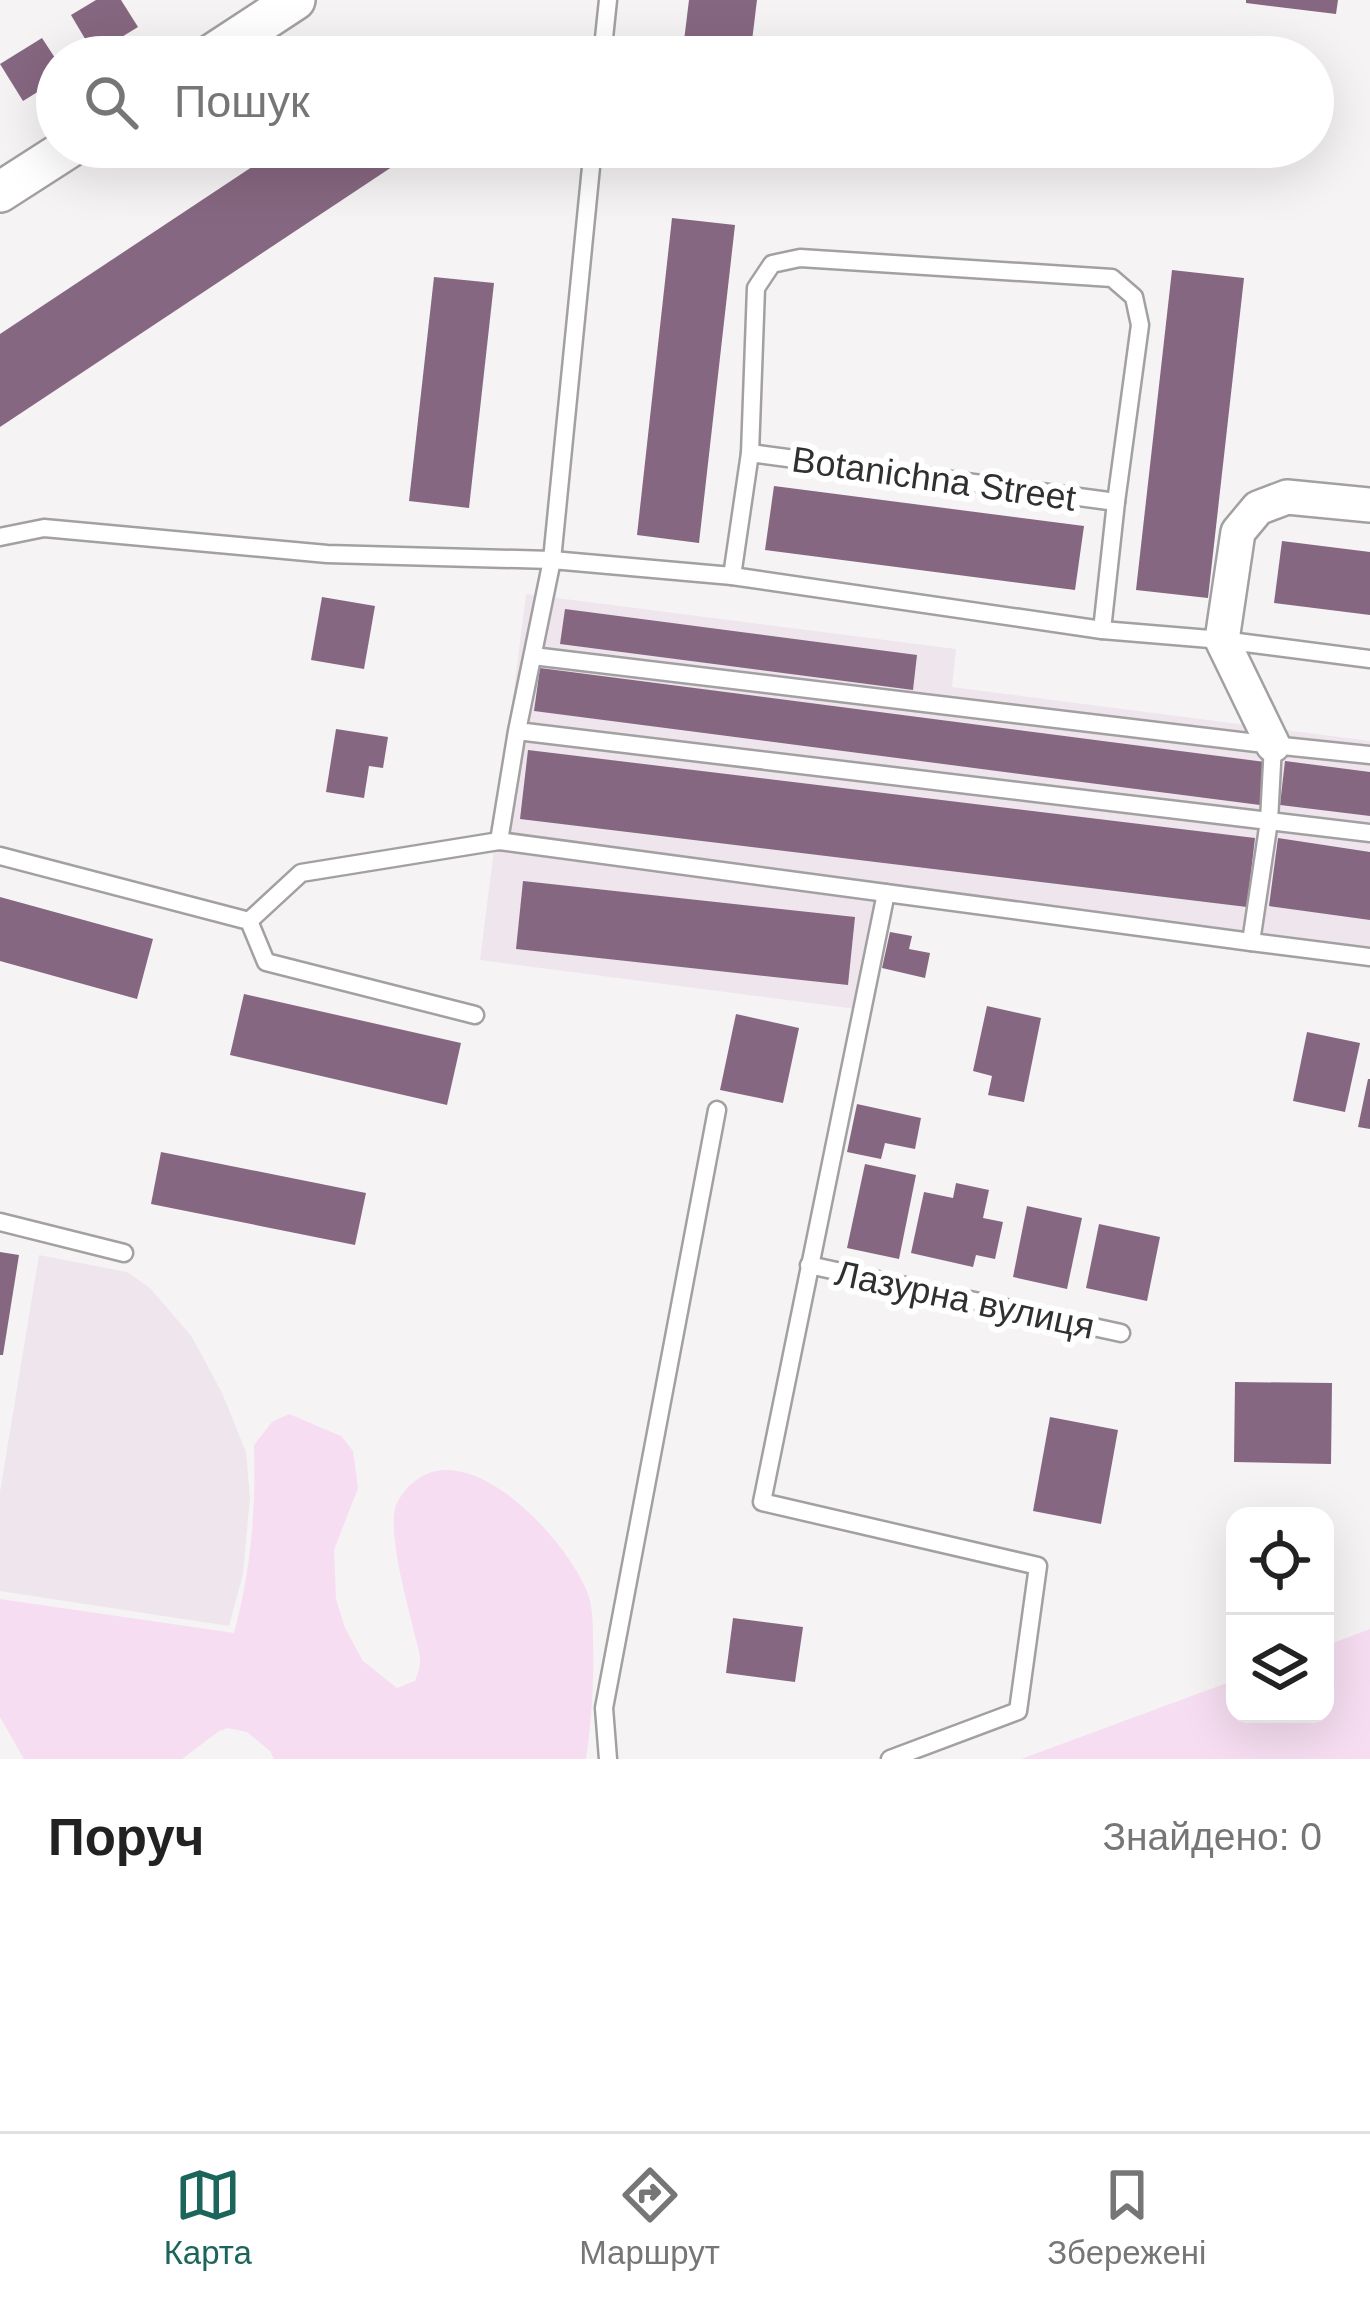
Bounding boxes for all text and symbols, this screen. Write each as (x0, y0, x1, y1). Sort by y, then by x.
search box (36, 36, 1334, 168)
icon: search (78, 69, 144, 135)
text: Пошук (174, 76, 310, 127)
street label: Botanichna Street (789, 438, 1078, 519)
street label: Лазурна вулиця (832, 1252, 1098, 1347)
map controls (1226, 1507, 1334, 1723)
button: locate (1226, 1507, 1334, 1615)
button: layers (1226, 1615, 1334, 1723)
text: Поруч (48, 1809, 204, 1866)
text: Знайдено: 0 (1102, 1815, 1322, 1858)
tab: Карта (164, 2162, 252, 2272)
tab: Маршрут (579, 2162, 720, 2272)
tab: Збережені (1047, 2162, 1206, 2272)

